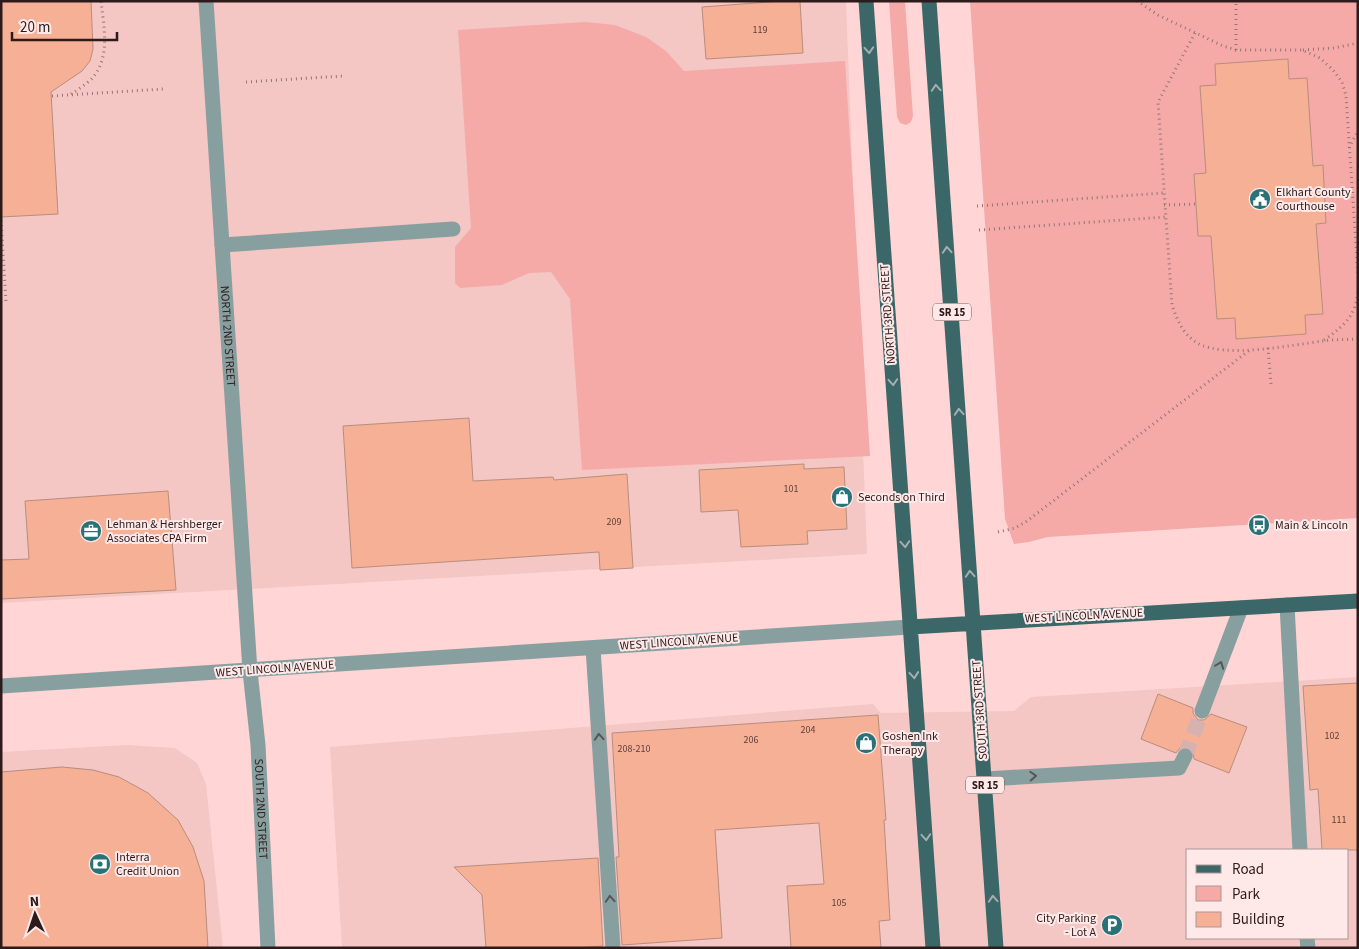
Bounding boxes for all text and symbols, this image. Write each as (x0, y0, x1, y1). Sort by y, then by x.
scale bar (12, 10, 118, 42)
text: 20 m (20, 17, 50, 38)
house number: 119 (753, 23, 767, 37)
one-way arrow (864, 46, 875, 54)
one-way arrow (930, 84, 941, 92)
place label: Elkhart County Courthouse (1276, 184, 1351, 215)
public building icon: Elkhart County Courthouse (1248, 187, 1272, 211)
one-way arrow (942, 246, 953, 254)
street label: NORTH 3RD STREET (876, 263, 900, 365)
street label: NORTH 2ND STREET (216, 285, 240, 388)
road number: SR 15 (933, 304, 971, 320)
one-way arrow (888, 379, 899, 387)
one-way arrow (953, 408, 964, 416)
house number: 101 (784, 482, 798, 496)
shop icon: Seconds on Third (830, 485, 854, 509)
place label: Seconds on Third (858, 489, 945, 506)
bus stop icon: Main & Lincoln (1247, 513, 1271, 537)
house number: 209 (607, 515, 621, 529)
place label: Lehman & Hershberger Associates CPA Firm (107, 516, 223, 547)
place label: Main & Lincoln (1275, 517, 1348, 534)
office icon: Lehman & Hershberger Associates CPA Firm (79, 519, 103, 543)
one-way arrow (899, 541, 910, 549)
one-way arrow (965, 570, 976, 578)
street label: WEST LINCOLN AVENUE (1024, 604, 1144, 628)
street label: WEST LINCOLN AVENUE (619, 629, 739, 655)
street label: WEST LINCOLN AVENUE (215, 656, 335, 682)
street label: SOUTH 3RD STREET (968, 659, 992, 760)
one-way arrow (1214, 662, 1224, 670)
one-way arrow (908, 672, 919, 680)
house number: 204 (801, 723, 815, 737)
place label: Goshen Ink Therapy (882, 728, 938, 759)
house number: 102 (1325, 729, 1339, 743)
shop icon: Goshen Ink Therapy (854, 731, 878, 755)
one-way arrow (594, 733, 605, 741)
house number: 206 (744, 733, 758, 747)
house number: 208-210 (618, 742, 650, 756)
street label: SOUTH 2ND STREET (250, 758, 272, 860)
one-way arrow (1030, 771, 1038, 782)
road number: SR 15 (966, 776, 1004, 794)
house number: 111 (1332, 813, 1346, 827)
one-way arrow (920, 834, 931, 842)
place label: Interra Credit Union (116, 849, 179, 880)
legend (1186, 849, 1349, 939)
bank icon: Interra Credit Union (88, 852, 112, 876)
text: Road (1232, 859, 1264, 880)
text: Park (1232, 884, 1261, 905)
north arrow (10, 889, 60, 939)
text: N (29, 892, 40, 912)
one-way arrow (604, 895, 615, 903)
one-way arrow (987, 895, 998, 903)
house number: 105 (832, 896, 846, 910)
text: Building (1232, 909, 1285, 930)
place label: City Parking - Lot A (1036, 910, 1096, 941)
parking icon: City Parking - Lot A (1100, 913, 1124, 937)

